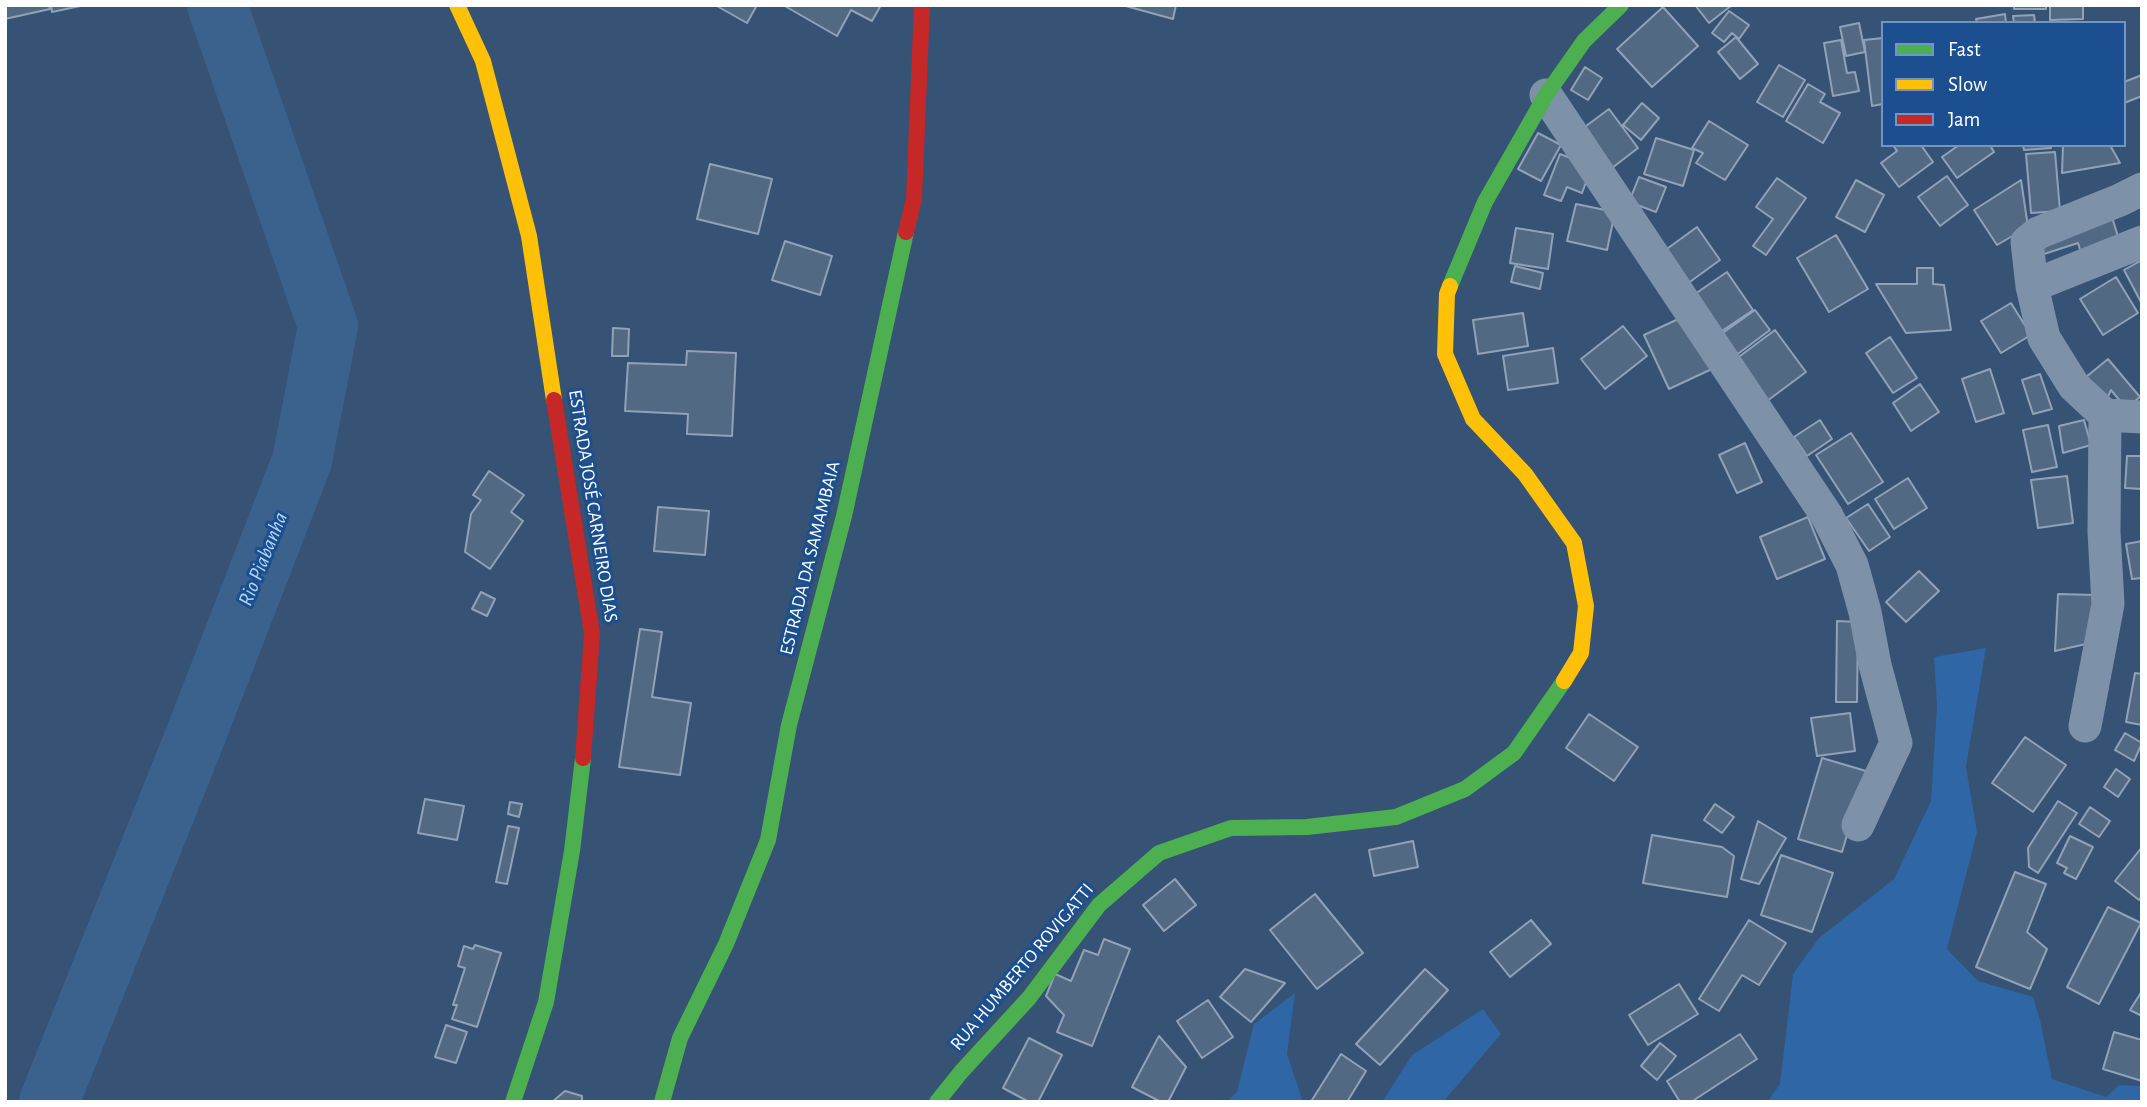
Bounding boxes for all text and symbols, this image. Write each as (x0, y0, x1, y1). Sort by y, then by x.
legend (1881, 21, 2126, 147)
text: Fast (1948, 39, 1981, 60)
text: Slow (1948, 74, 1987, 95)
text: Jam (1948, 109, 1980, 130)
street label: ESTRADA JOSÉ CARNEIRO DIAS (563, 388, 623, 624)
street label: ESTRADA DA SAMAMBAIA (775, 459, 845, 657)
water label: Rio Piabanha (233, 508, 293, 610)
street label: RUA HUMBERTO ROVIGATTI (945, 879, 1099, 1055)

